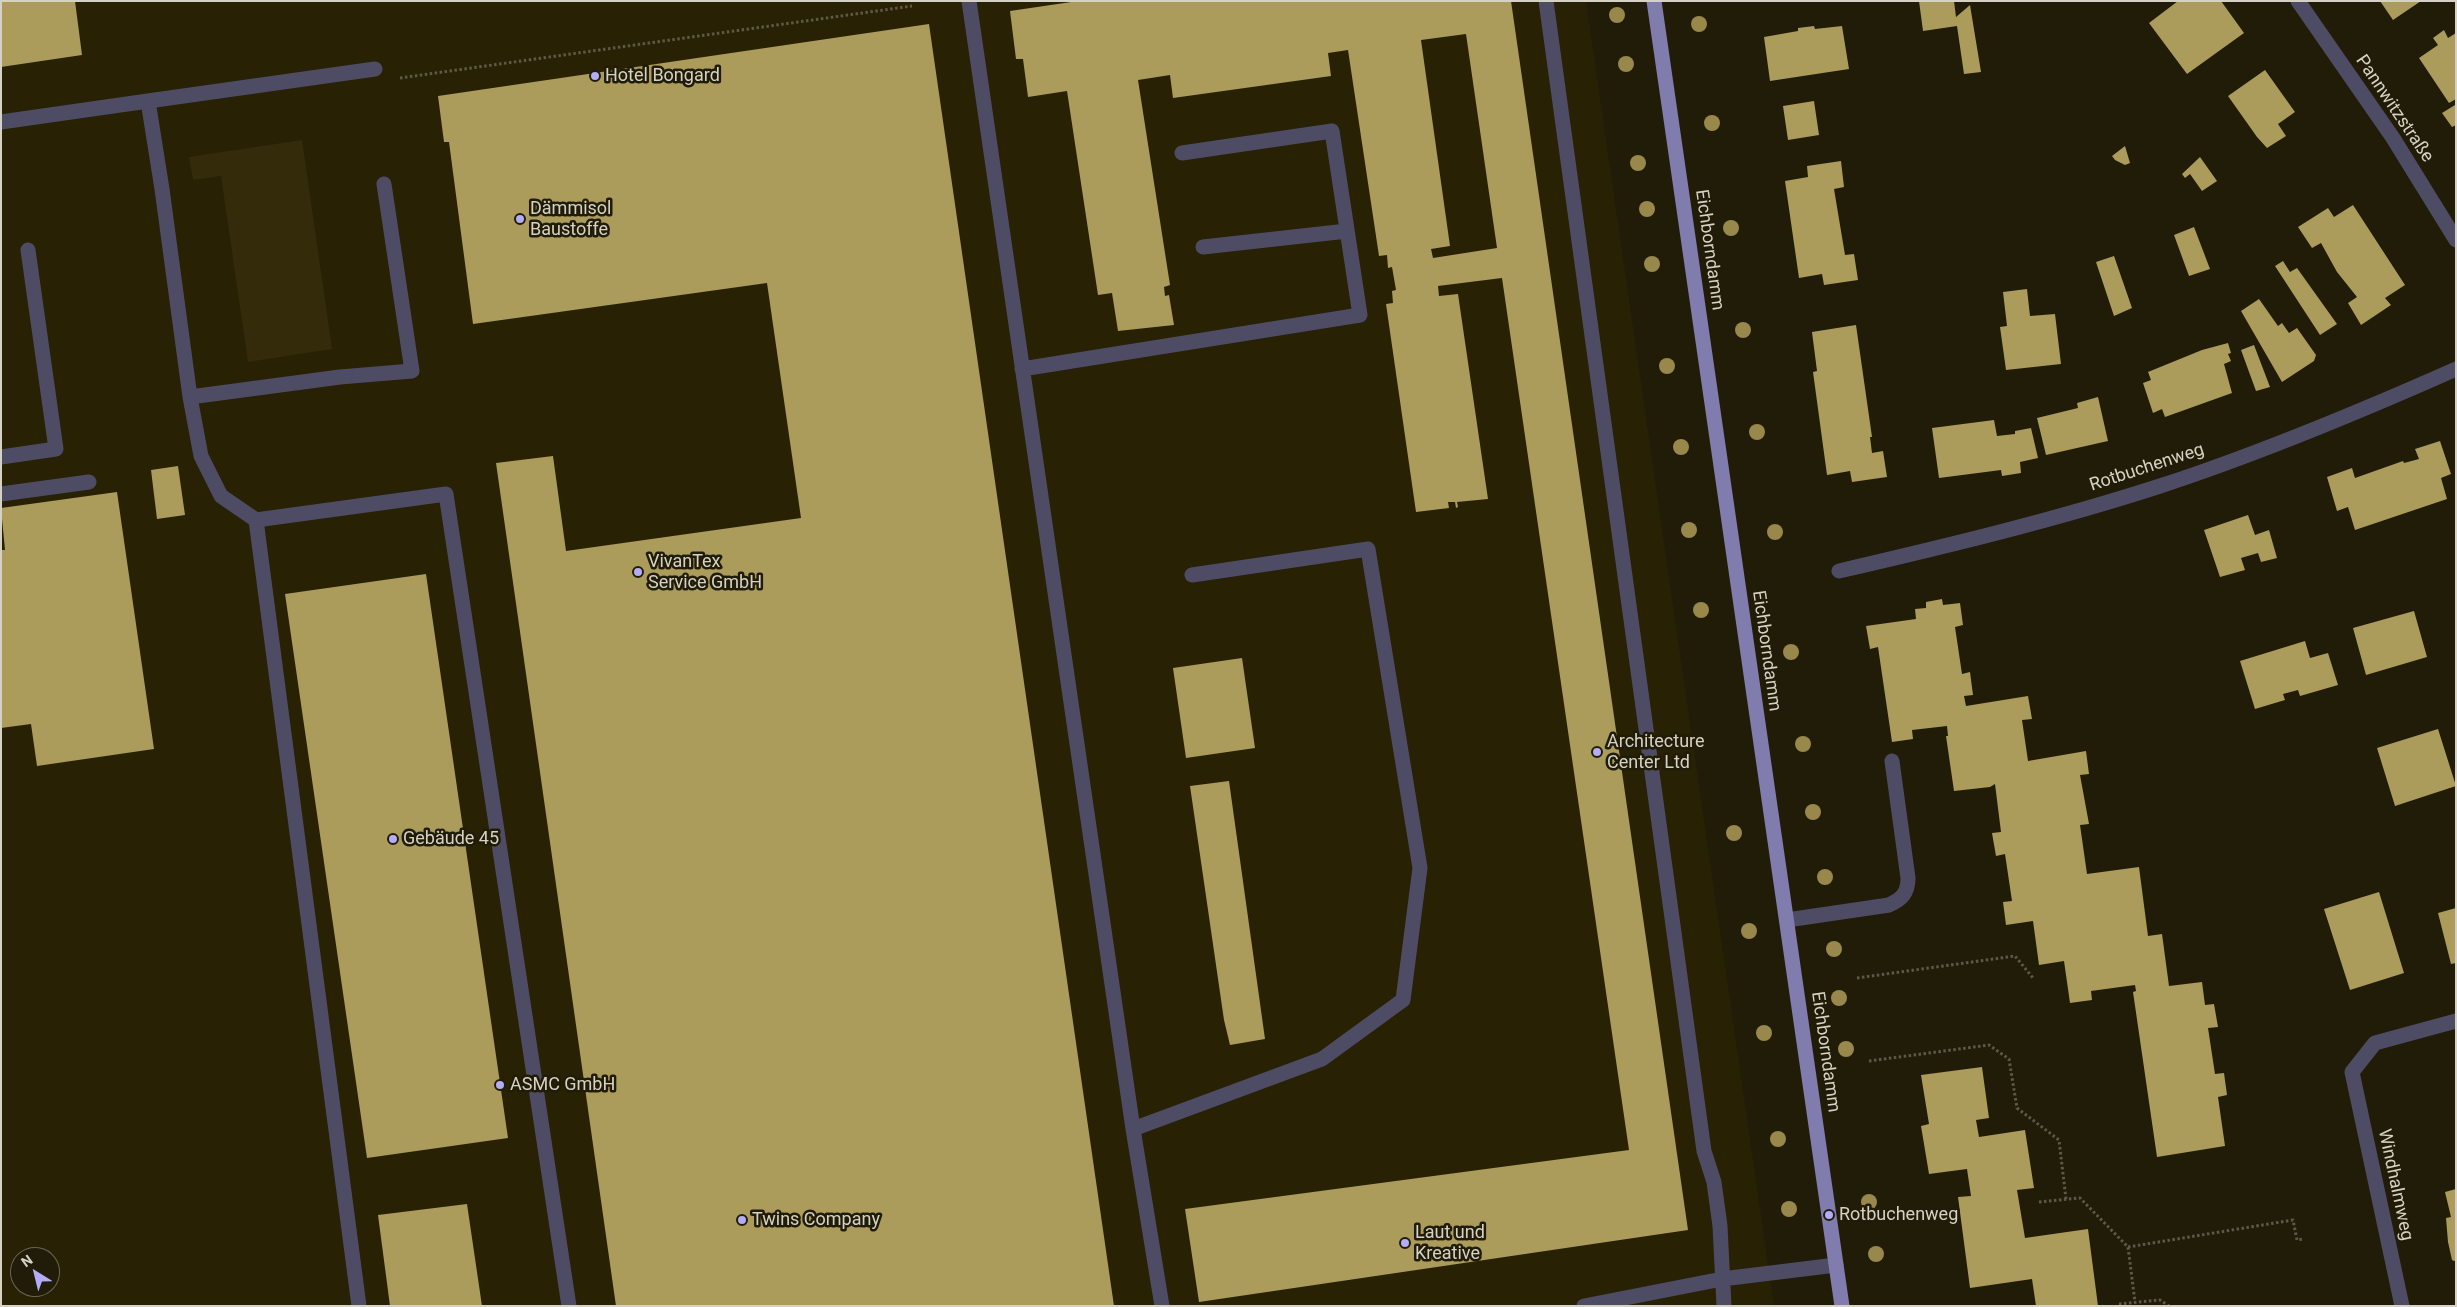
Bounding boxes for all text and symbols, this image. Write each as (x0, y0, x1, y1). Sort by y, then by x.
street label: Pannwitzstraße (2350, 51, 2438, 167)
place label: Hotel Bongard (605, 65, 720, 87)
marker: Hotel Bongard (589, 70, 601, 82)
street label: Eichborndamm (1690, 188, 1728, 312)
place label: Dämmisol Baustoffe (530, 198, 611, 240)
marker: Dämmisol Baustoffe (514, 213, 526, 225)
street label: Rotbuchenweg (2087, 439, 2207, 497)
place label: VivanTex Service GmbH (648, 551, 762, 594)
marker: VivanTex Service GmbH (632, 566, 644, 578)
street label: Eichborndamm (1747, 589, 1785, 713)
place label: Architecture Center Ltd (1607, 731, 1705, 774)
marker: Architecture Center Ltd (1591, 746, 1603, 758)
place label: Gebäude 45 (403, 828, 499, 850)
marker: Gebäude 45 (387, 833, 399, 845)
street label: Eichborndamm (1806, 990, 1844, 1114)
place label: ASMC GmbH (510, 1074, 615, 1096)
marker: ASMC GmbH (494, 1079, 506, 1091)
street label: Windhalmweg (2373, 1127, 2417, 1243)
place label: Rotbuchenweg (1839, 1204, 1958, 1226)
place label: Twins Company (752, 1209, 880, 1231)
marker: Rotbuchenweg (1823, 1209, 1835, 1221)
marker: Twins Company (736, 1214, 748, 1226)
place label: Laut und Kreative (1415, 1222, 1485, 1264)
marker: Laut und Kreative (1399, 1237, 1411, 1249)
north arrow (10, 1247, 60, 1297)
text: N (18, 1251, 35, 1270)

